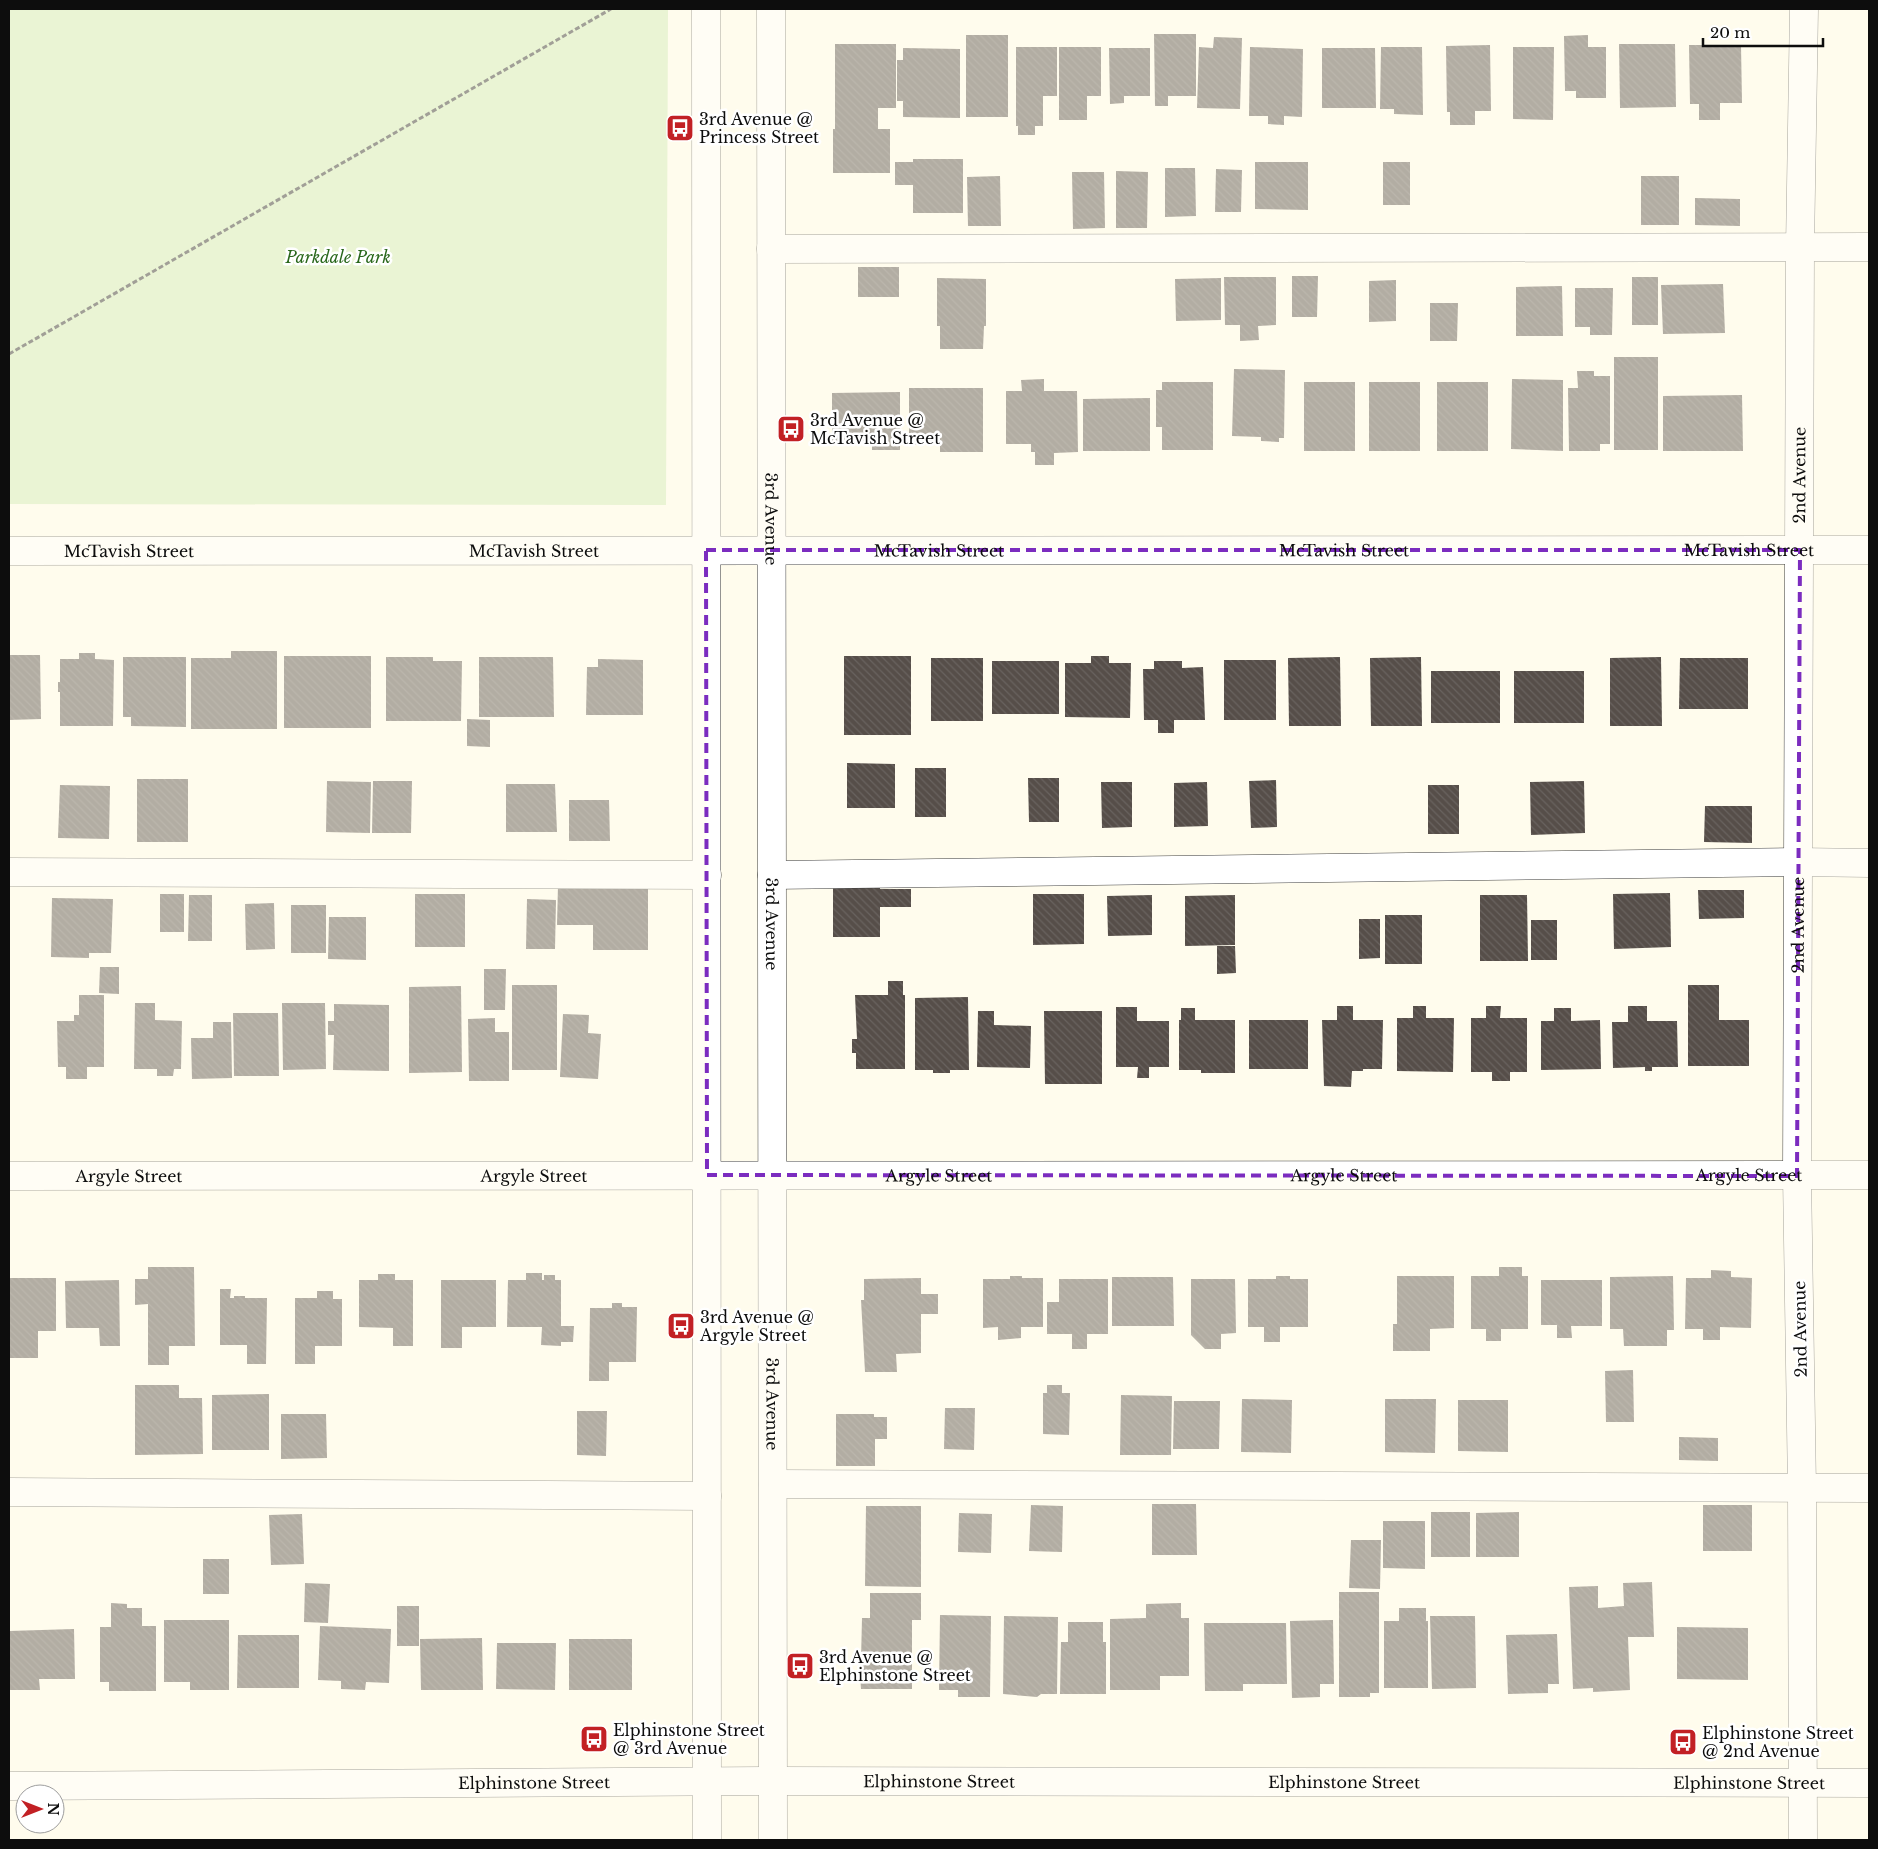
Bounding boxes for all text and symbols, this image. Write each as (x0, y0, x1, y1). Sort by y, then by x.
scale bar (1703, 15, 1823, 47)
text: 20 m (1710, 23, 1750, 42)
place label: 3rd Avenue @ Princess Street (699, 109, 819, 147)
bus stop icon: 3rd Avenue @ Princess Street (665, 113, 695, 143)
park label: Parkdale Park (284, 247, 391, 267)
place label: 3rd Avenue @ McTavish Street (810, 410, 940, 448)
bus stop icon: 3rd Avenue @ McTavish Street (776, 414, 806, 444)
street label: 2nd Avenue (1789, 427, 1809, 523)
street label: 3rd Avenue (762, 472, 782, 566)
street label: McTavish Street (874, 540, 1004, 561)
street label: McTavish Street (1279, 540, 1409, 560)
street label: McTavish Street (1684, 540, 1814, 560)
street label: McTavish Street (64, 541, 194, 561)
street label: McTavish Street (469, 541, 599, 561)
street label: 3rd Avenue (762, 877, 782, 971)
street label: 2nd Avenue (1788, 877, 1808, 973)
street label: Argyle Street (885, 1165, 992, 1186)
street label: Argyle Street (1290, 1165, 1397, 1185)
street label: Argyle Street (1695, 1165, 1802, 1185)
street label: Argyle Street (75, 1166, 182, 1186)
street label: Argyle Street (480, 1166, 587, 1186)
street label: 2nd Avenue (1789, 1281, 1811, 1377)
place label: 3rd Avenue @ Argyle Street (699, 1307, 814, 1345)
bus stop icon: 3rd Avenue @ Argyle Street (666, 1311, 696, 1341)
street label: 3rd Avenue (762, 1357, 783, 1451)
place label: 3rd Avenue @ Elphinstone Street (819, 1647, 971, 1685)
bus stop icon: 3rd Avenue @ Elphinstone Street (785, 1651, 815, 1681)
place label: Elphinstone Street @ 3rd Avenue (613, 1720, 765, 1758)
place label: Elphinstone Street @ 2nd Avenue (1702, 1723, 1854, 1761)
bus stop icon: Elphinstone Street @ 3rd Avenue (579, 1724, 609, 1754)
bus stop icon: Elphinstone Street @ 2nd Avenue (1668, 1727, 1698, 1757)
street label: Elphinstone Street (863, 1771, 1015, 1791)
street label: Elphinstone Street (458, 1772, 610, 1793)
street label: Elphinstone Street (1268, 1772, 1420, 1792)
street label: Elphinstone Street (1673, 1773, 1825, 1793)
north arrow (15, 1784, 65, 1834)
text: N (44, 1802, 62, 1816)

